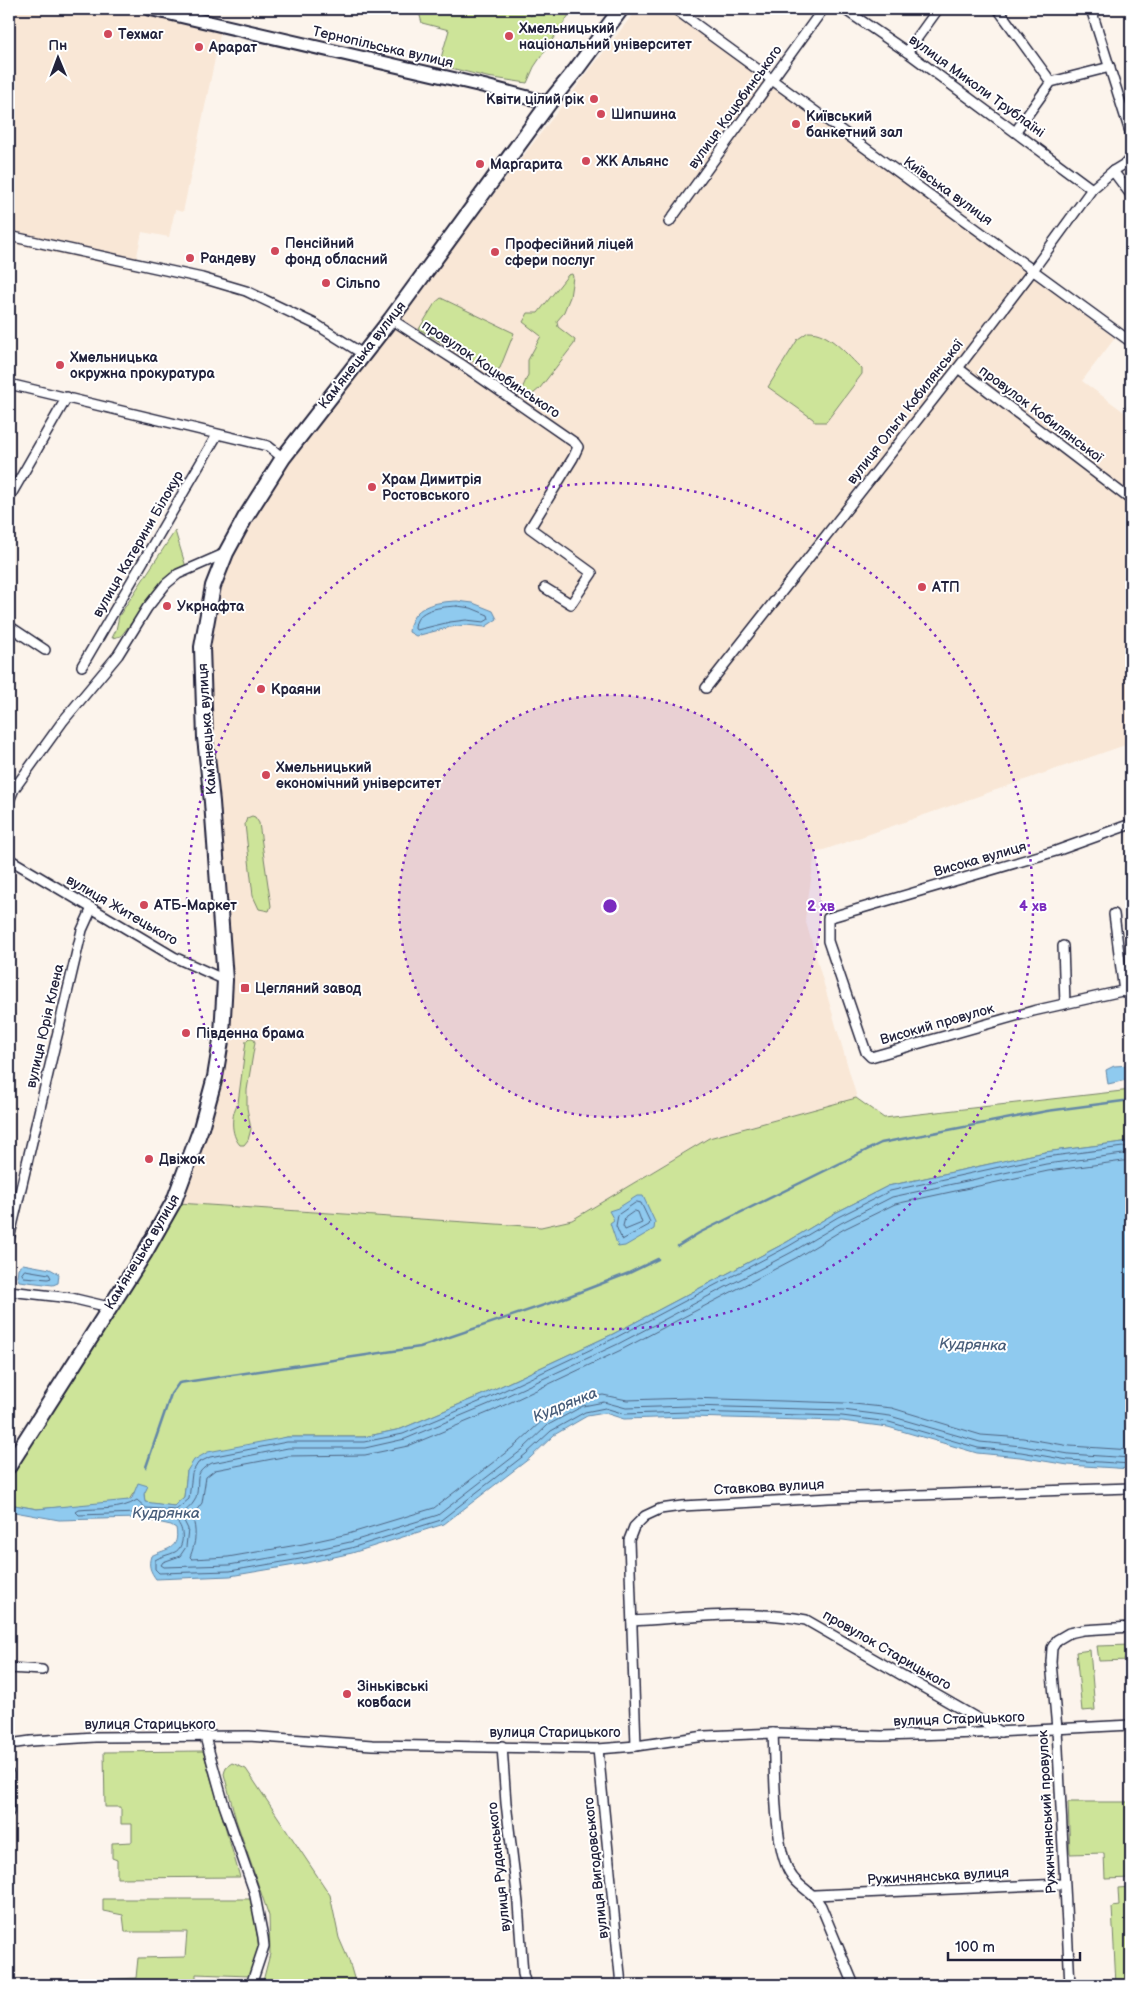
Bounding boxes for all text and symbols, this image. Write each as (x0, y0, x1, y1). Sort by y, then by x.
place label: Хмельницький національний університет (518, 20, 692, 53)
street label: Тернопільська вулиця (311, 23, 455, 72)
place label: Техмаг (118, 26, 164, 43)
marker: Техмаг (102, 28, 114, 40)
marker: Хмельницький національний університет (503, 30, 515, 42)
street label: вулиця Миколи Трублаїні (906, 31, 1048, 141)
north arrow (32, 32, 82, 82)
text: Пн (48, 37, 67, 54)
place label: Арарат (208, 39, 258, 56)
marker: Арарат (193, 41, 205, 53)
street label: вулиця Коцюбинського (684, 42, 786, 172)
place label: Квіти цілий рік (486, 91, 584, 108)
marker: Квіти цілий рік (588, 93, 600, 105)
place label: Шипшина (611, 106, 677, 123)
marker: Шипшина (595, 108, 607, 120)
place label: Київський банкетний зал (806, 108, 903, 141)
marker: Київський банкетний зал (790, 118, 802, 130)
place label: ЖК Альянс (596, 153, 669, 170)
street label: Київська вулиця (900, 153, 996, 229)
marker: ЖК Альянс (580, 155, 592, 167)
place label: Маргарита (490, 156, 563, 173)
marker: Маргарита (474, 158, 486, 170)
place label: Пенсійний фонд обласний (285, 235, 388, 268)
place label: Професійний ліцей сфери послуг (505, 236, 634, 269)
marker: Пенсійний фонд обласний (269, 245, 281, 257)
marker: Професійний ліцей сфери послуг (489, 246, 501, 258)
place label: Рандеву (200, 250, 256, 267)
marker: Рандеву (184, 252, 196, 264)
place label: Сільпо (336, 275, 380, 292)
marker: Сільпо (320, 277, 332, 289)
street label: Камʼянецька вулиця (315, 298, 409, 412)
street label: провулок Коцюбинського (419, 316, 563, 422)
street label: вулиця Ольги Кобилянської (843, 336, 967, 488)
place label: Хмельницька окружна прокуратура (69, 349, 216, 382)
marker: Хмельницька окружна прокуратура (54, 359, 66, 371)
street label: провулок Кобилянської (976, 362, 1107, 467)
street label: вулиця Катерини Білокур (89, 468, 187, 620)
place label: Храм Димитрія Ростовського (381, 471, 482, 504)
marker: Храм Димитрія Ростовського (366, 481, 378, 493)
place label: АТП (931, 579, 960, 596)
marker: АТП (916, 581, 928, 593)
place label: Укрнафта (177, 598, 245, 615)
marker: Укрнафта (161, 600, 173, 612)
street label: Камʼянецька вулиця (194, 662, 220, 795)
place label: Краяни (271, 681, 321, 698)
marker: Краяни (255, 683, 267, 695)
place label: Хмельницький економічний університет (275, 759, 441, 792)
marker: Хмельницький економічний університет (260, 769, 272, 781)
street label: Висока вулиця (932, 838, 1029, 880)
street label: вулиця Житецького (63, 871, 181, 949)
place label: АТБ-Маркет (153, 897, 237, 914)
centre of rings (601, 897, 619, 915)
text: 2 хв (807, 897, 835, 916)
text: 4 хв (1019, 897, 1047, 916)
marker: АТБ-Маркет (138, 899, 150, 911)
street label: вулиця Юрія Клена (22, 962, 68, 1090)
place label: Цегляний завод (255, 980, 362, 997)
marker: Цегляний завод (239, 982, 251, 994)
street label: Високий провулок (878, 999, 996, 1048)
place label: Південна брама (196, 1025, 305, 1042)
marker: Південна брама (180, 1027, 192, 1039)
place label: Двіжок (159, 1151, 205, 1168)
marker: Двіжок (143, 1153, 155, 1165)
street label: Камʼянецька вулиця (101, 1191, 183, 1313)
water label: Кудрянка (939, 1334, 1007, 1356)
water label: Кудрянка (530, 1383, 600, 1427)
street label: Ставкова вулиця (713, 1476, 825, 1498)
water label: Кудрянка (132, 1504, 200, 1523)
street label: провулок Старицького (820, 1606, 954, 1694)
place label: Зіньківські ковбаси (357, 1678, 428, 1711)
marker: Зіньківські ковбаси (341, 1688, 353, 1700)
street label: вулиця Старицького (893, 1708, 1025, 1730)
street label: вулиця Старицького (84, 1716, 216, 1733)
street label: вулиця Старицького (489, 1724, 621, 1741)
street label: Ружичнянський провулок (1034, 1729, 1060, 1895)
street label: вулиця Вигодовського (580, 1797, 612, 1939)
street label: вулиця Руданського (484, 1801, 514, 1933)
street label: Ружичнянська вулиця (866, 1864, 1010, 1888)
scale bar (948, 1929, 1080, 1961)
text: 100 m (955, 1938, 995, 1957)

